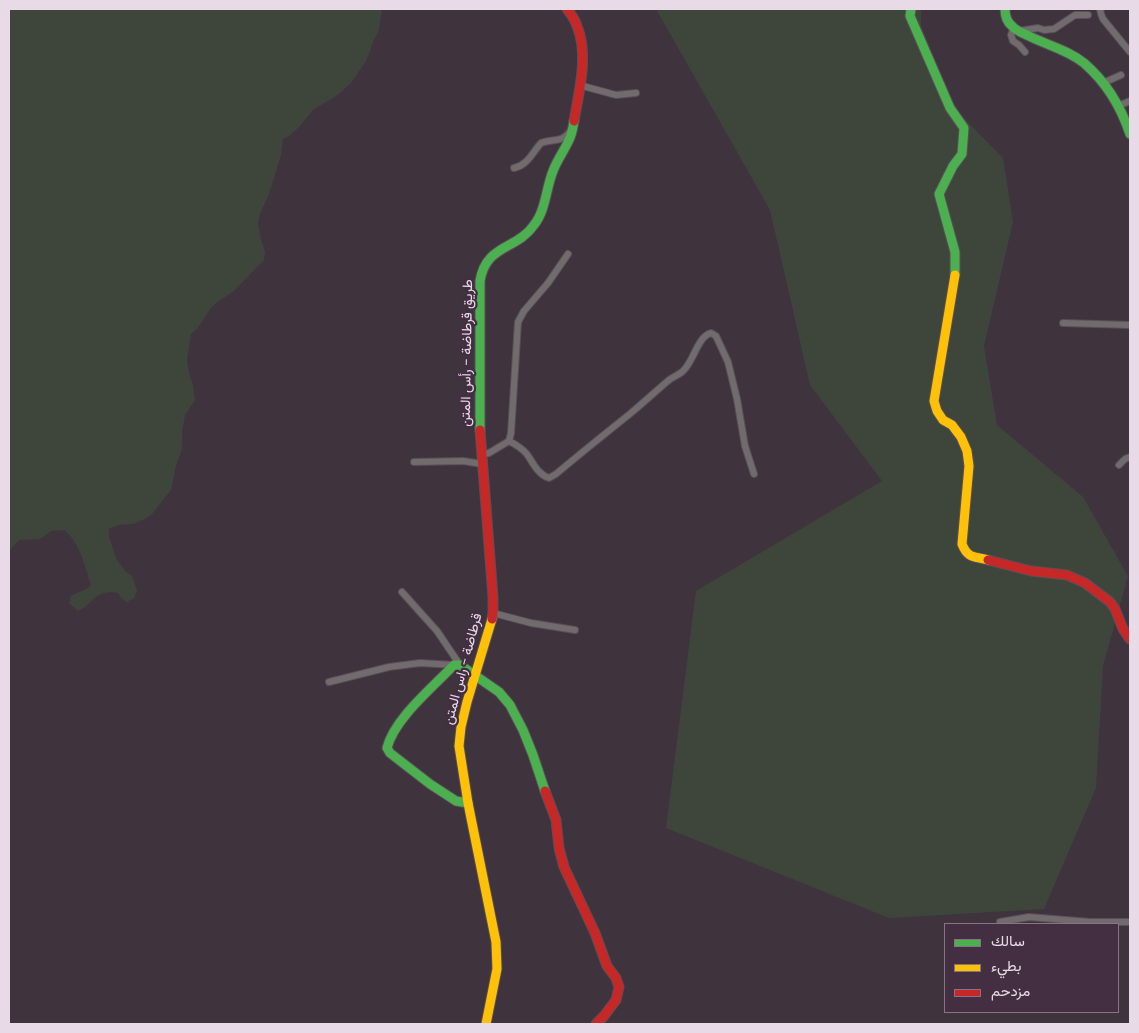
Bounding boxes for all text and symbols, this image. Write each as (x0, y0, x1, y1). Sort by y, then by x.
street label: طريق قرطاضة - رأس المتن (457, 279, 477, 427)
street label: قرطاضة - راس المتن (440, 611, 486, 727)
legend (944, 923, 1119, 1013)
text: سالك (991, 931, 1025, 950)
text: بطيء (991, 956, 1021, 975)
text: مزدحم (991, 981, 1030, 1000)

